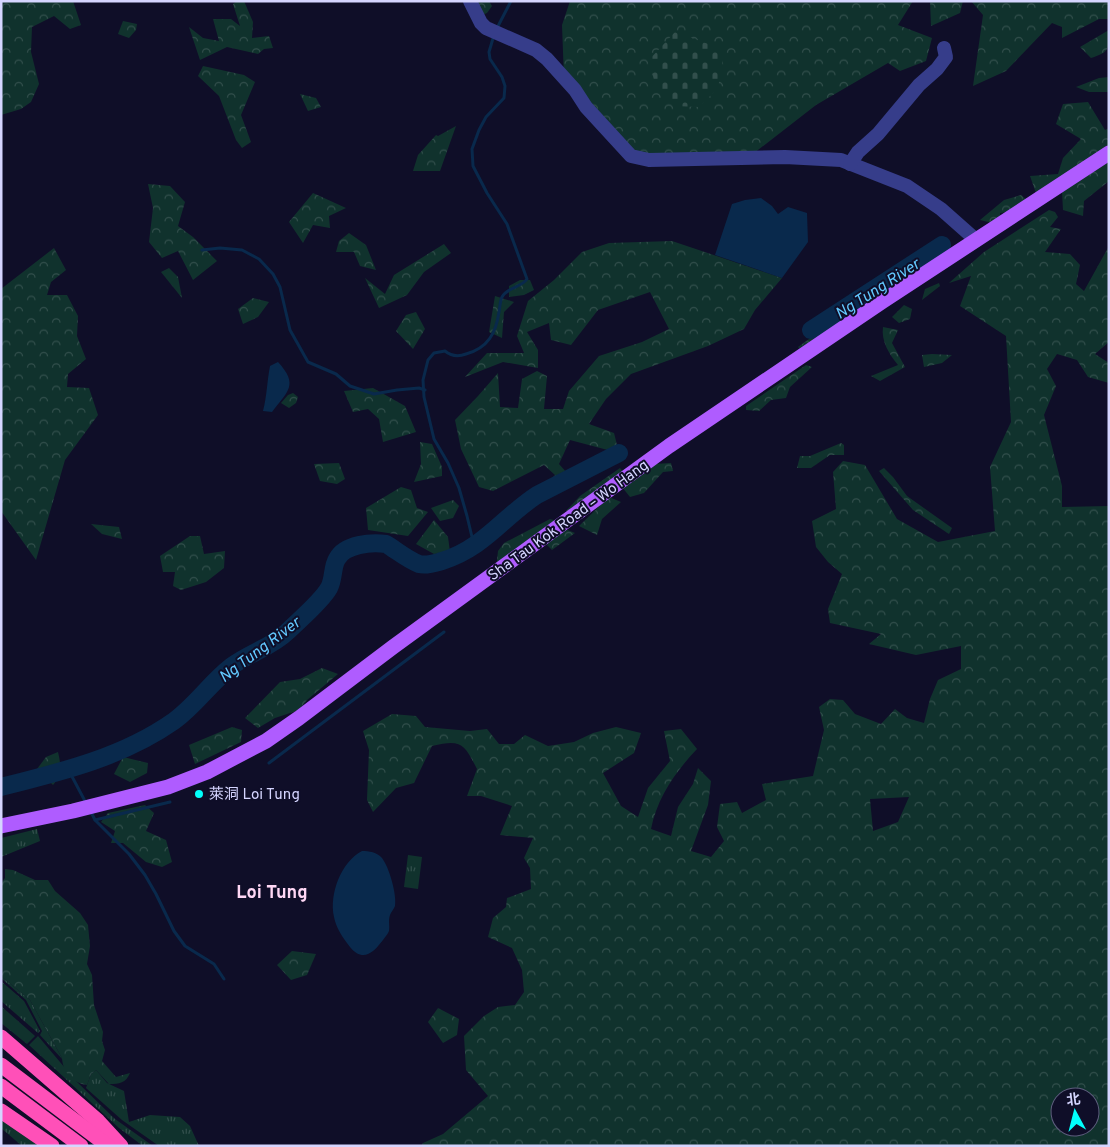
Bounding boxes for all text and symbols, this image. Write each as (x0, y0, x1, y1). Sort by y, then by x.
water label: Ng Tung River (832, 254, 926, 324)
street label: Sha Tau Kok Road – Wo Hang (485, 457, 653, 586)
water label: Ng Tung River (215, 612, 306, 688)
place label: 萊洞 Loi Tung (209, 786, 300, 805)
marker: 萊洞 Loi Tung (193, 788, 205, 800)
district label: Loi Tung (236, 882, 308, 905)
north arrow (1050, 1087, 1100, 1137)
text: 北 (1066, 1091, 1082, 1110)

